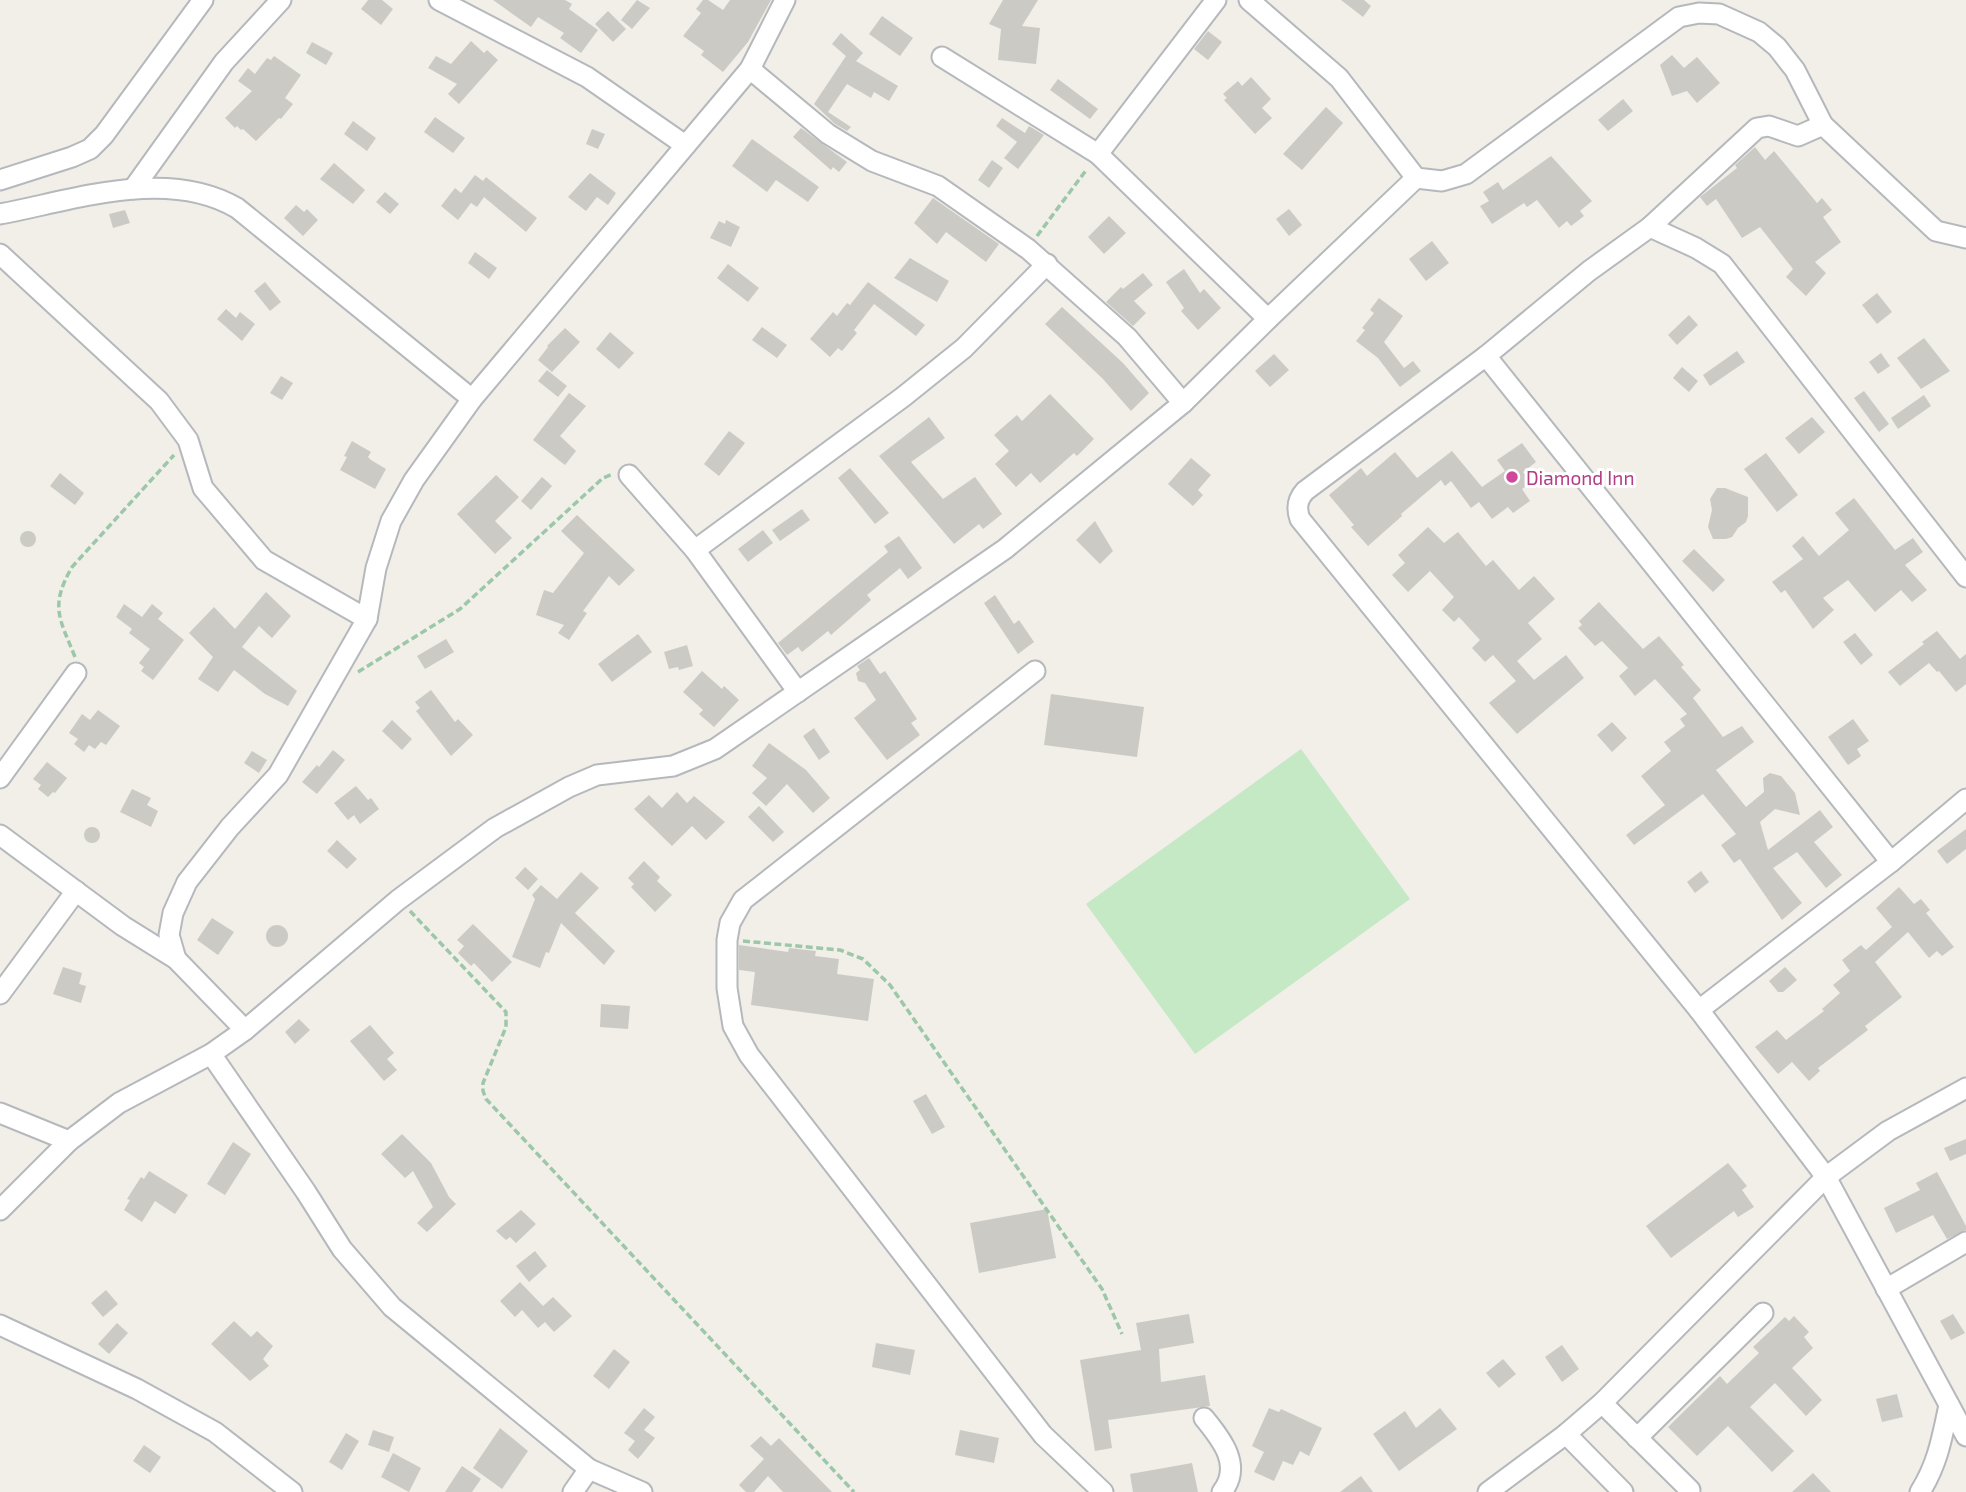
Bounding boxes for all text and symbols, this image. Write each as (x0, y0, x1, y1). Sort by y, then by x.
place label: Diamond Inn (1526, 466, 1634, 489)
marker: Diamond Inn (1504, 469, 1520, 485)

